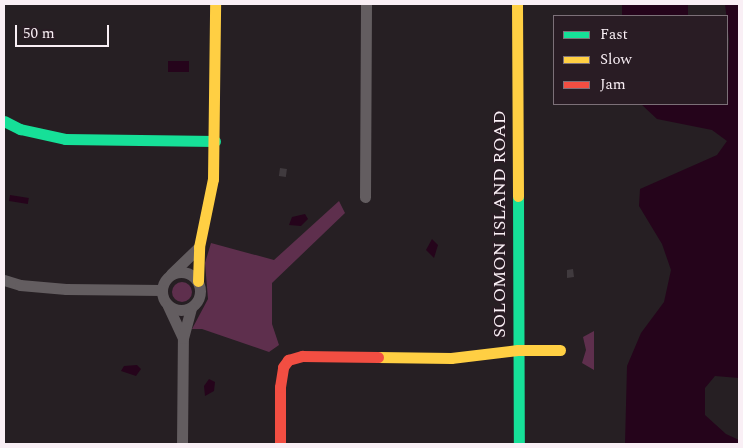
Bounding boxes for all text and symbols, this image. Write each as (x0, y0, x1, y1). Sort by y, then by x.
scale bar (18, 15, 111, 47)
legend (553, 15, 728, 105)
text: 50 m (23, 22, 55, 45)
text: Fast (600, 23, 628, 46)
text: Slow (600, 48, 632, 71)
text: Jam (600, 73, 626, 96)
street label: SOLOMON ISLAND ROAD (489, 110, 511, 338)

